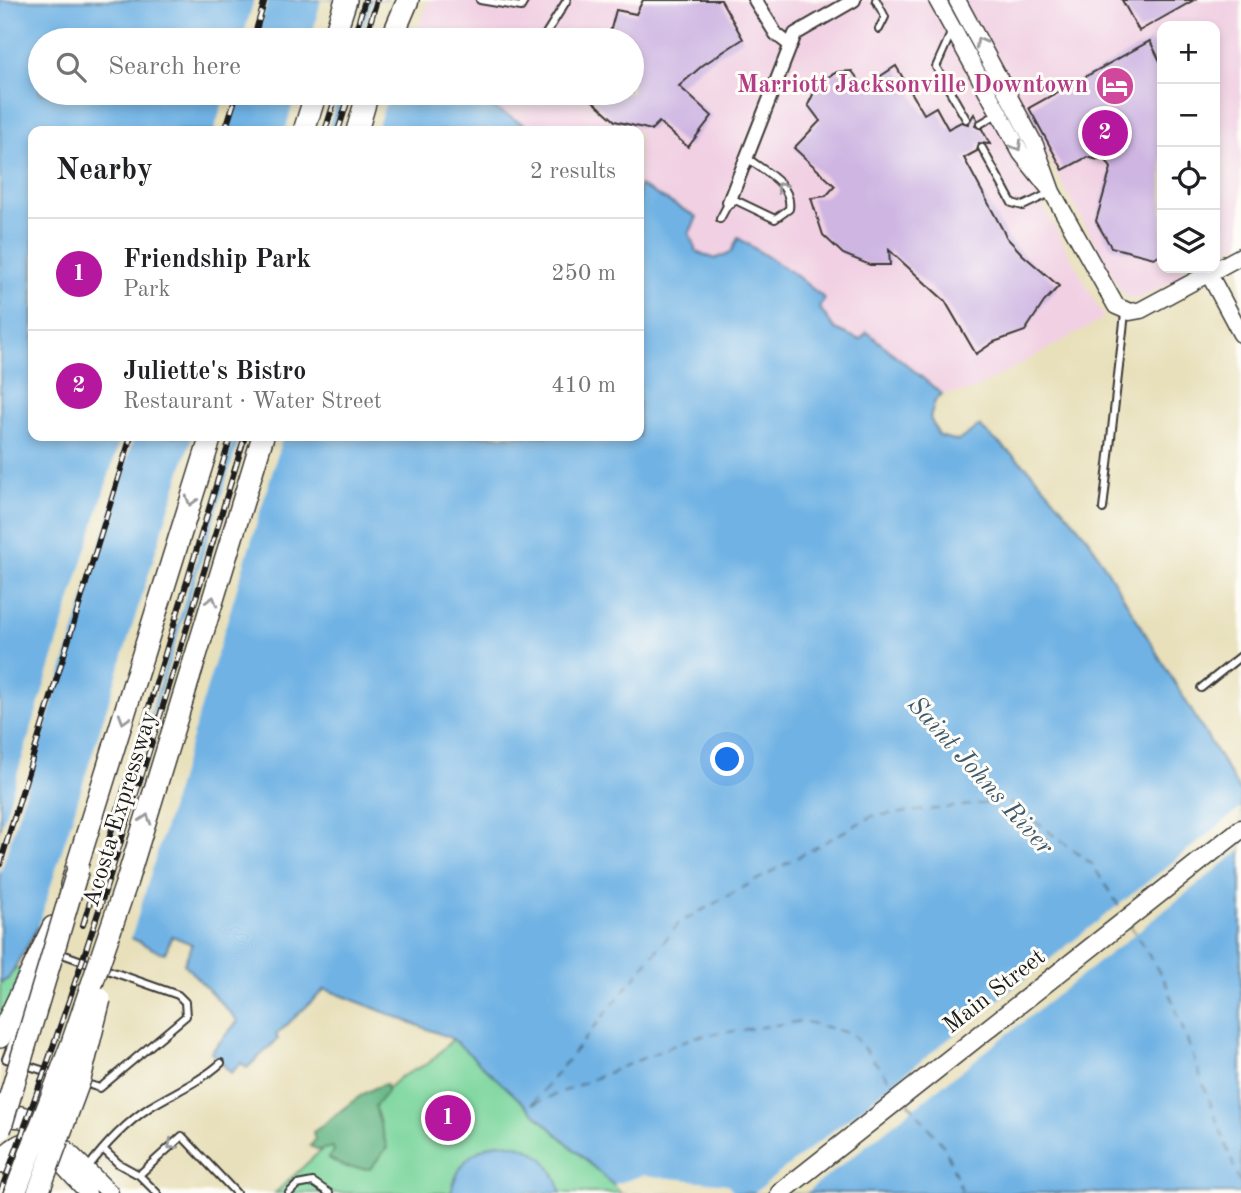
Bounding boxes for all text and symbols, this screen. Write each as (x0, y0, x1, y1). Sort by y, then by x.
map controls (1157, 21, 1220, 273)
button: + (1157, 21, 1220, 84)
search box (28, 28, 644, 105)
one-way arrow (974, 37, 988, 50)
icon: search (52, 48, 90, 86)
text: Search here (108, 54, 241, 80)
hotel icon: Marriott Jacksonville Downtown (1094, 65, 1136, 107)
place label: Marriott Jacksonville Downtown (737, 74, 1088, 98)
button: − (1157, 84, 1220, 147)
pin: 2 (1082, 107, 1128, 159)
one-way arrow (1009, 138, 1022, 151)
button: locate (1157, 147, 1220, 210)
text: Nearby (56, 156, 153, 186)
text: 2 results (530, 160, 616, 183)
one-way arrow (777, 182, 790, 195)
button: layers (1157, 210, 1220, 273)
text: Friendship Park (123, 247, 311, 273)
text: 1 (72, 262, 86, 285)
text: 250 m (551, 262, 616, 285)
text: Park (123, 278, 170, 301)
text: Juliette's Bistro (123, 359, 306, 385)
text: 2 (72, 374, 86, 397)
text: 410 m (551, 374, 616, 397)
text: Restaurant · Water Street (123, 390, 382, 413)
one-way arrow (184, 495, 199, 507)
one-way arrow (204, 595, 219, 607)
water label: Saint Johns River (902, 692, 1058, 861)
street label: Acosta Expressway (80, 708, 162, 910)
one-way arrow (118, 712, 133, 724)
your location (710, 742, 744, 776)
one-way arrow (137, 813, 152, 825)
street label: Main Street (940, 945, 1050, 1039)
pin: 1 (425, 1092, 471, 1144)
one-way arrow (167, 1137, 180, 1149)

